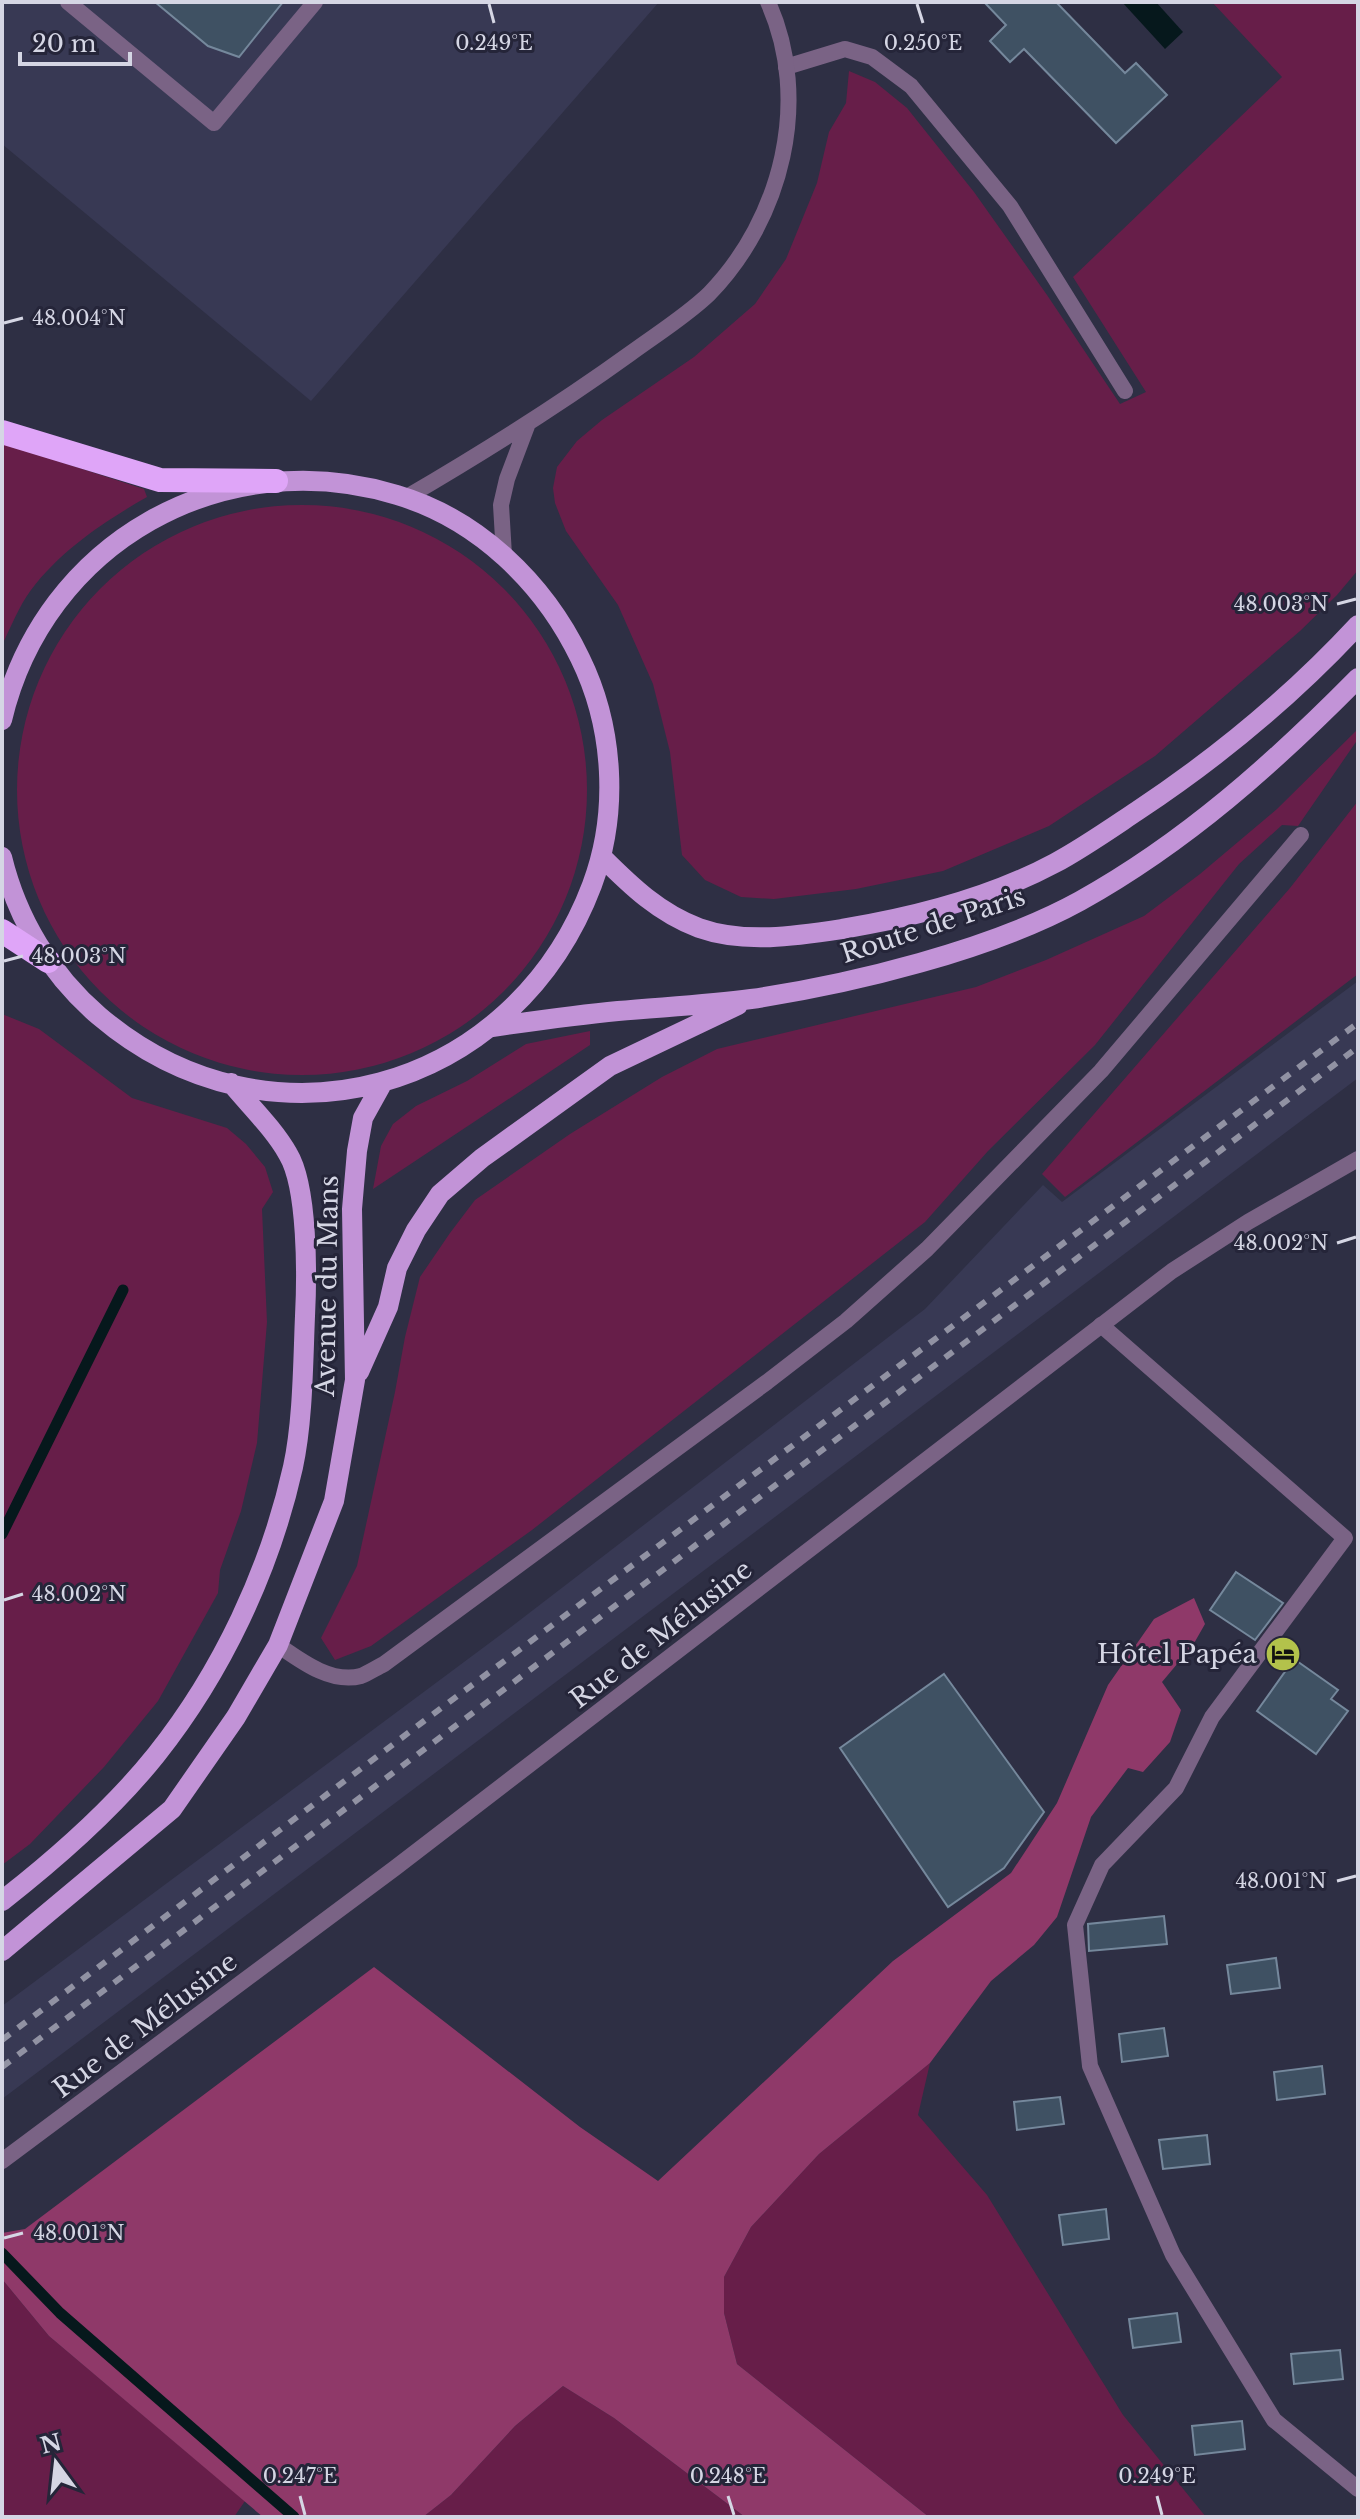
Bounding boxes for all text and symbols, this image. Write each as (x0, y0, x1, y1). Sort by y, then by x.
scale bar (20, 16, 130, 66)
text: 20 m (32, 29, 97, 58)
text: 0.249°E (455, 31, 533, 55)
text: 0.250°E (884, 31, 962, 55)
text: 48.004°N (32, 306, 126, 330)
text: 48.003°N (1234, 592, 1328, 616)
street label: Route de Paris (837, 880, 1029, 970)
text: 48.003°N (32, 944, 126, 968)
street label: Avenue du Mans (309, 1175, 345, 1398)
text: 48.002°N (1234, 1231, 1328, 1255)
street label: Rue de Mélusine (564, 1553, 758, 1715)
text: 48.002°N (32, 1582, 126, 1606)
hotel icon: Hôtel Papéa (1264, 1635, 1302, 1673)
place label: Hôtel Papéa (1097, 1638, 1258, 1670)
text: 48.001°N (1235, 1869, 1327, 1893)
street label: Rue de Mélusine (47, 1945, 243, 2105)
text: 48.001°N (33, 2221, 125, 2245)
north arrow (16, 2423, 96, 2503)
text: N (37, 2428, 65, 2460)
text: 0.247°E (263, 2464, 337, 2488)
text: 0.248°E (690, 2464, 766, 2488)
text: 0.249°E (1118, 2464, 1196, 2488)

